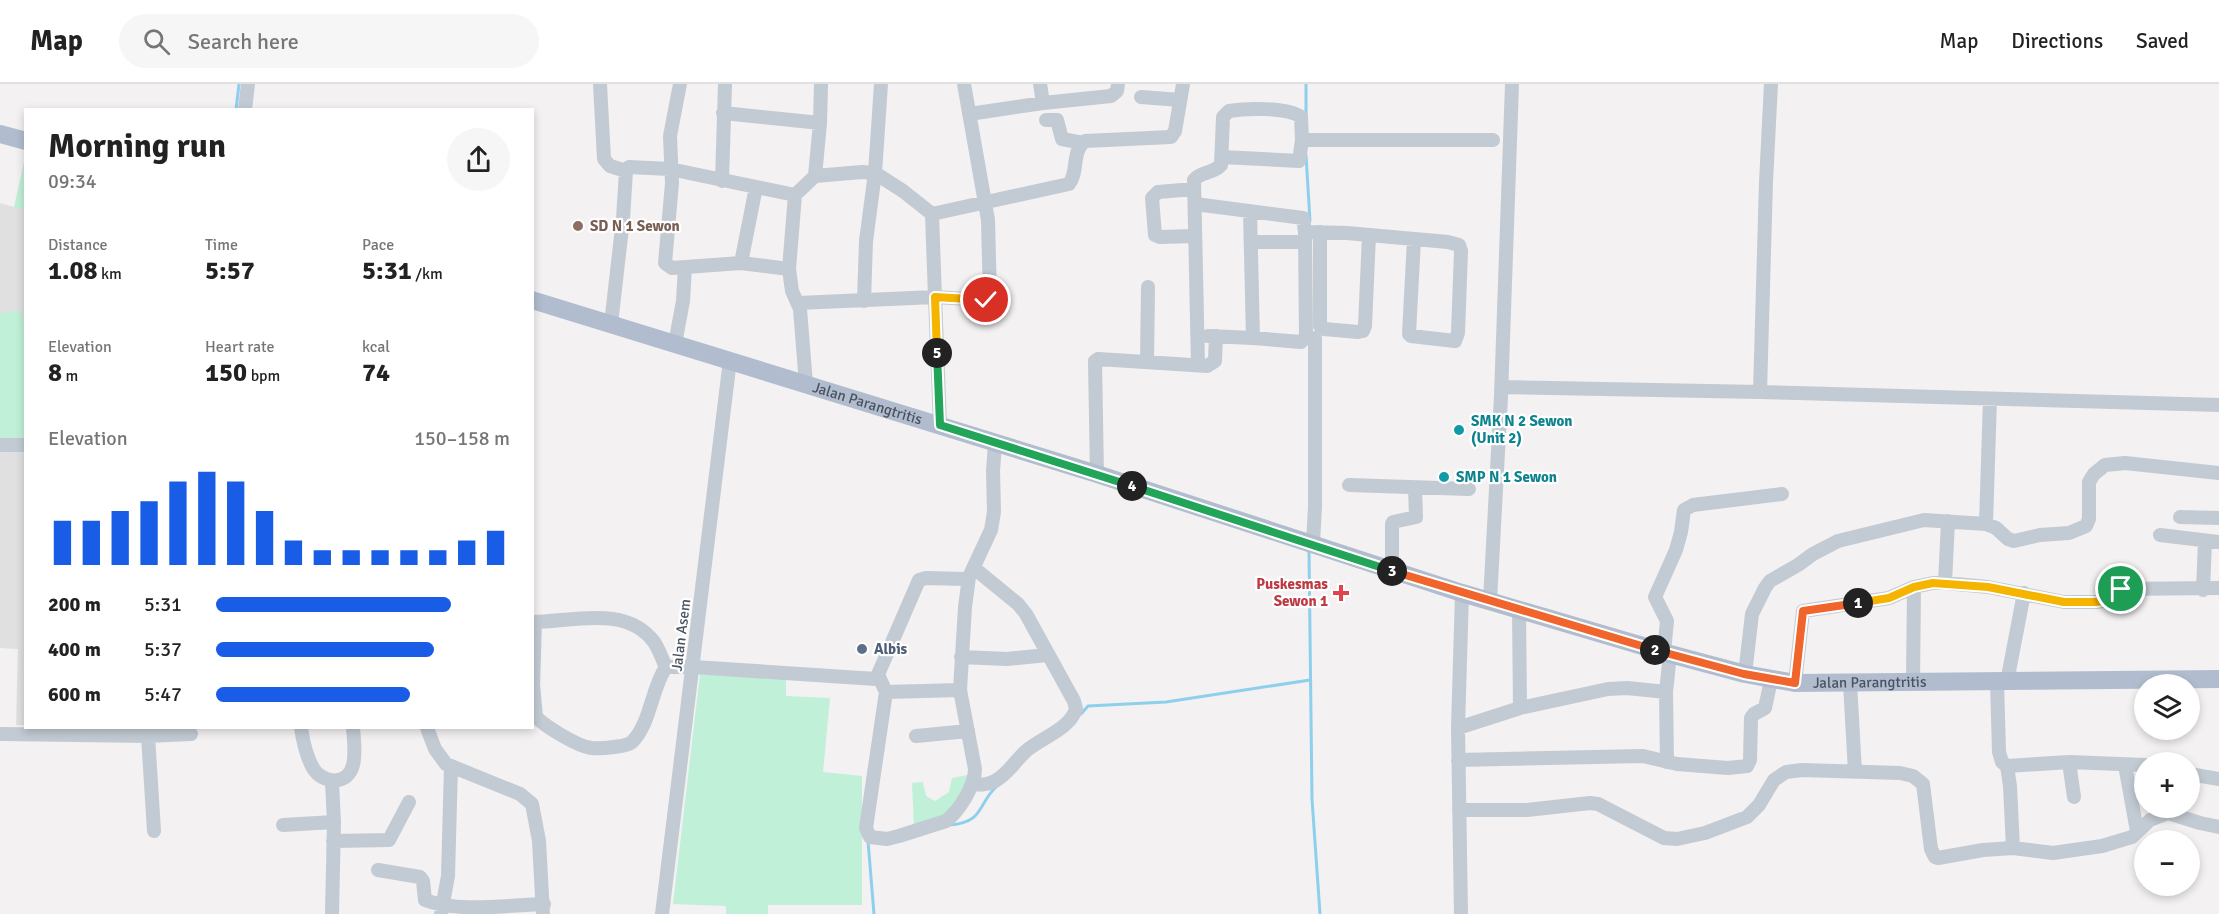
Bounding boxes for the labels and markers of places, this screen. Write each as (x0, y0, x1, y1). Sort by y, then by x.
place label: SD N 1 Sewon (590, 217, 680, 235)
marker: SD N 1 Sewon (571, 219, 585, 233)
pin (960, 274, 1011, 325)
pin: 5 (922, 338, 952, 368)
place label: SMK N 2 Sewon (Unit 2) (1471, 412, 1572, 447)
marker: SMK N 2 Sewon (Unit 2) (1452, 423, 1466, 437)
place label: SMP N 1 Sewon (1456, 468, 1557, 486)
marker: SMP N 1 Sewon (1437, 470, 1451, 484)
pin: 4 (1117, 471, 1147, 501)
pin: 3 (1377, 556, 1407, 586)
pin (2095, 563, 2146, 614)
place label: Puskesmas Sewon 1 (1256, 575, 1328, 610)
marker: Puskesmas Sewon 1 (1332, 584, 1350, 602)
pin: 1 (1843, 588, 1873, 618)
pin: 2 (1640, 635, 1670, 665)
place label: Albis (874, 640, 908, 658)
marker: Albis (855, 642, 869, 656)

